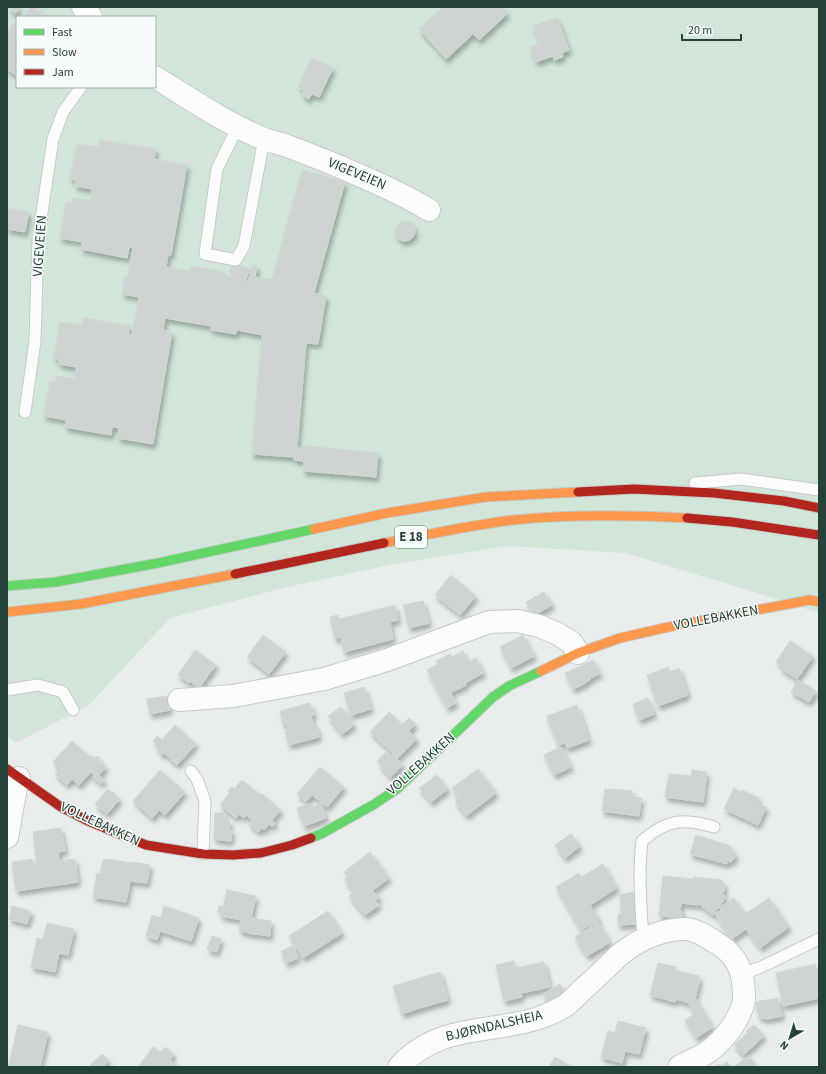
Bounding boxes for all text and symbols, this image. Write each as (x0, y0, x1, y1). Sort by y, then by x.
legend (16, 16, 156, 88)
scale bar (682, 16, 741, 42)
text: 20 m (688, 22, 712, 39)
text: Fast (52, 24, 72, 41)
text: Slow (52, 44, 77, 61)
text: Jam (52, 64, 74, 81)
street label: VIGEVEIEN (325, 153, 389, 195)
street label: VIGEVEIEN (28, 215, 52, 277)
road number: E 18 (395, 526, 427, 548)
street label: VOLLEBAKKEN (672, 600, 760, 636)
street label: VOLLEBAKKEN (382, 728, 460, 800)
street label: VOLLEBAKKEN (57, 797, 143, 851)
street label: BJØRNDALSHEIA (444, 1005, 545, 1047)
north arrow (770, 1018, 810, 1058)
text: N (777, 1037, 792, 1054)

